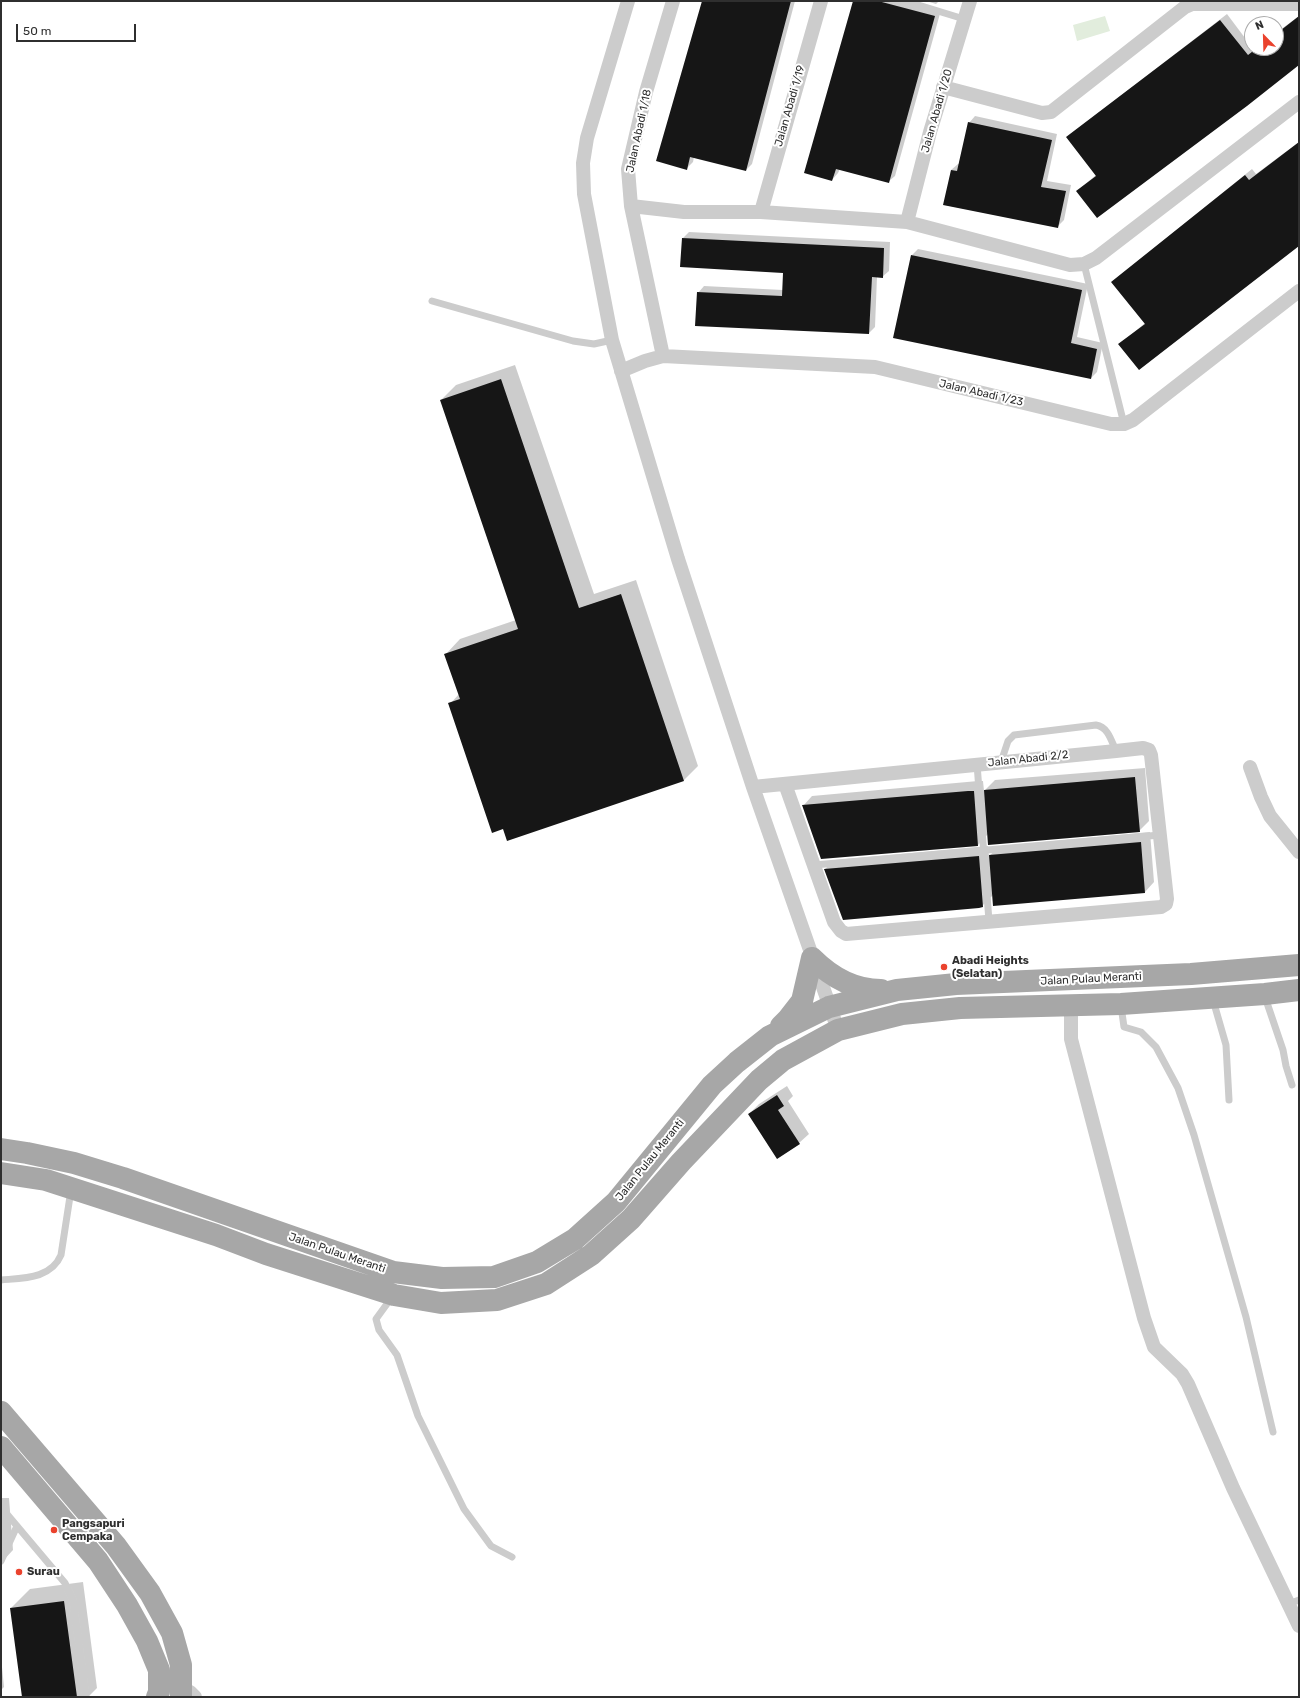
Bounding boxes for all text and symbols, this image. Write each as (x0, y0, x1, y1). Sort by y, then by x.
scale bar (18, 16, 138, 42)
north arrow (1244, 16, 1284, 56)
text: N (1253, 18, 1266, 33)
text: 50 m (23, 24, 51, 38)
street label: Jalan Abadi 1/19 (772, 64, 808, 148)
street label: Jalan Abadi 1/20 (919, 68, 955, 154)
street label: Jalan Abadi 1/18 (624, 88, 654, 174)
street label: Jalan Abadi 1/23 (938, 377, 1024, 409)
street label: Jalan Abadi 2/2 (987, 748, 1069, 770)
place label: Abadi Heights (Selatan) (952, 954, 1029, 980)
marker: Abadi Heights (Selatan) (939, 962, 949, 972)
street label: Jalan Pulau Meranti (1040, 970, 1142, 988)
street label: Jalan Pulau Meranti (613, 1116, 687, 1204)
street label: Jalan Pulau Meranti (287, 1230, 387, 1276)
place label: Pangsapuri Cempaka (62, 1517, 125, 1543)
marker: Pangsapuri Cempaka (49, 1525, 59, 1535)
place label: Surau (27, 1565, 60, 1579)
marker: Surau (14, 1567, 24, 1577)

